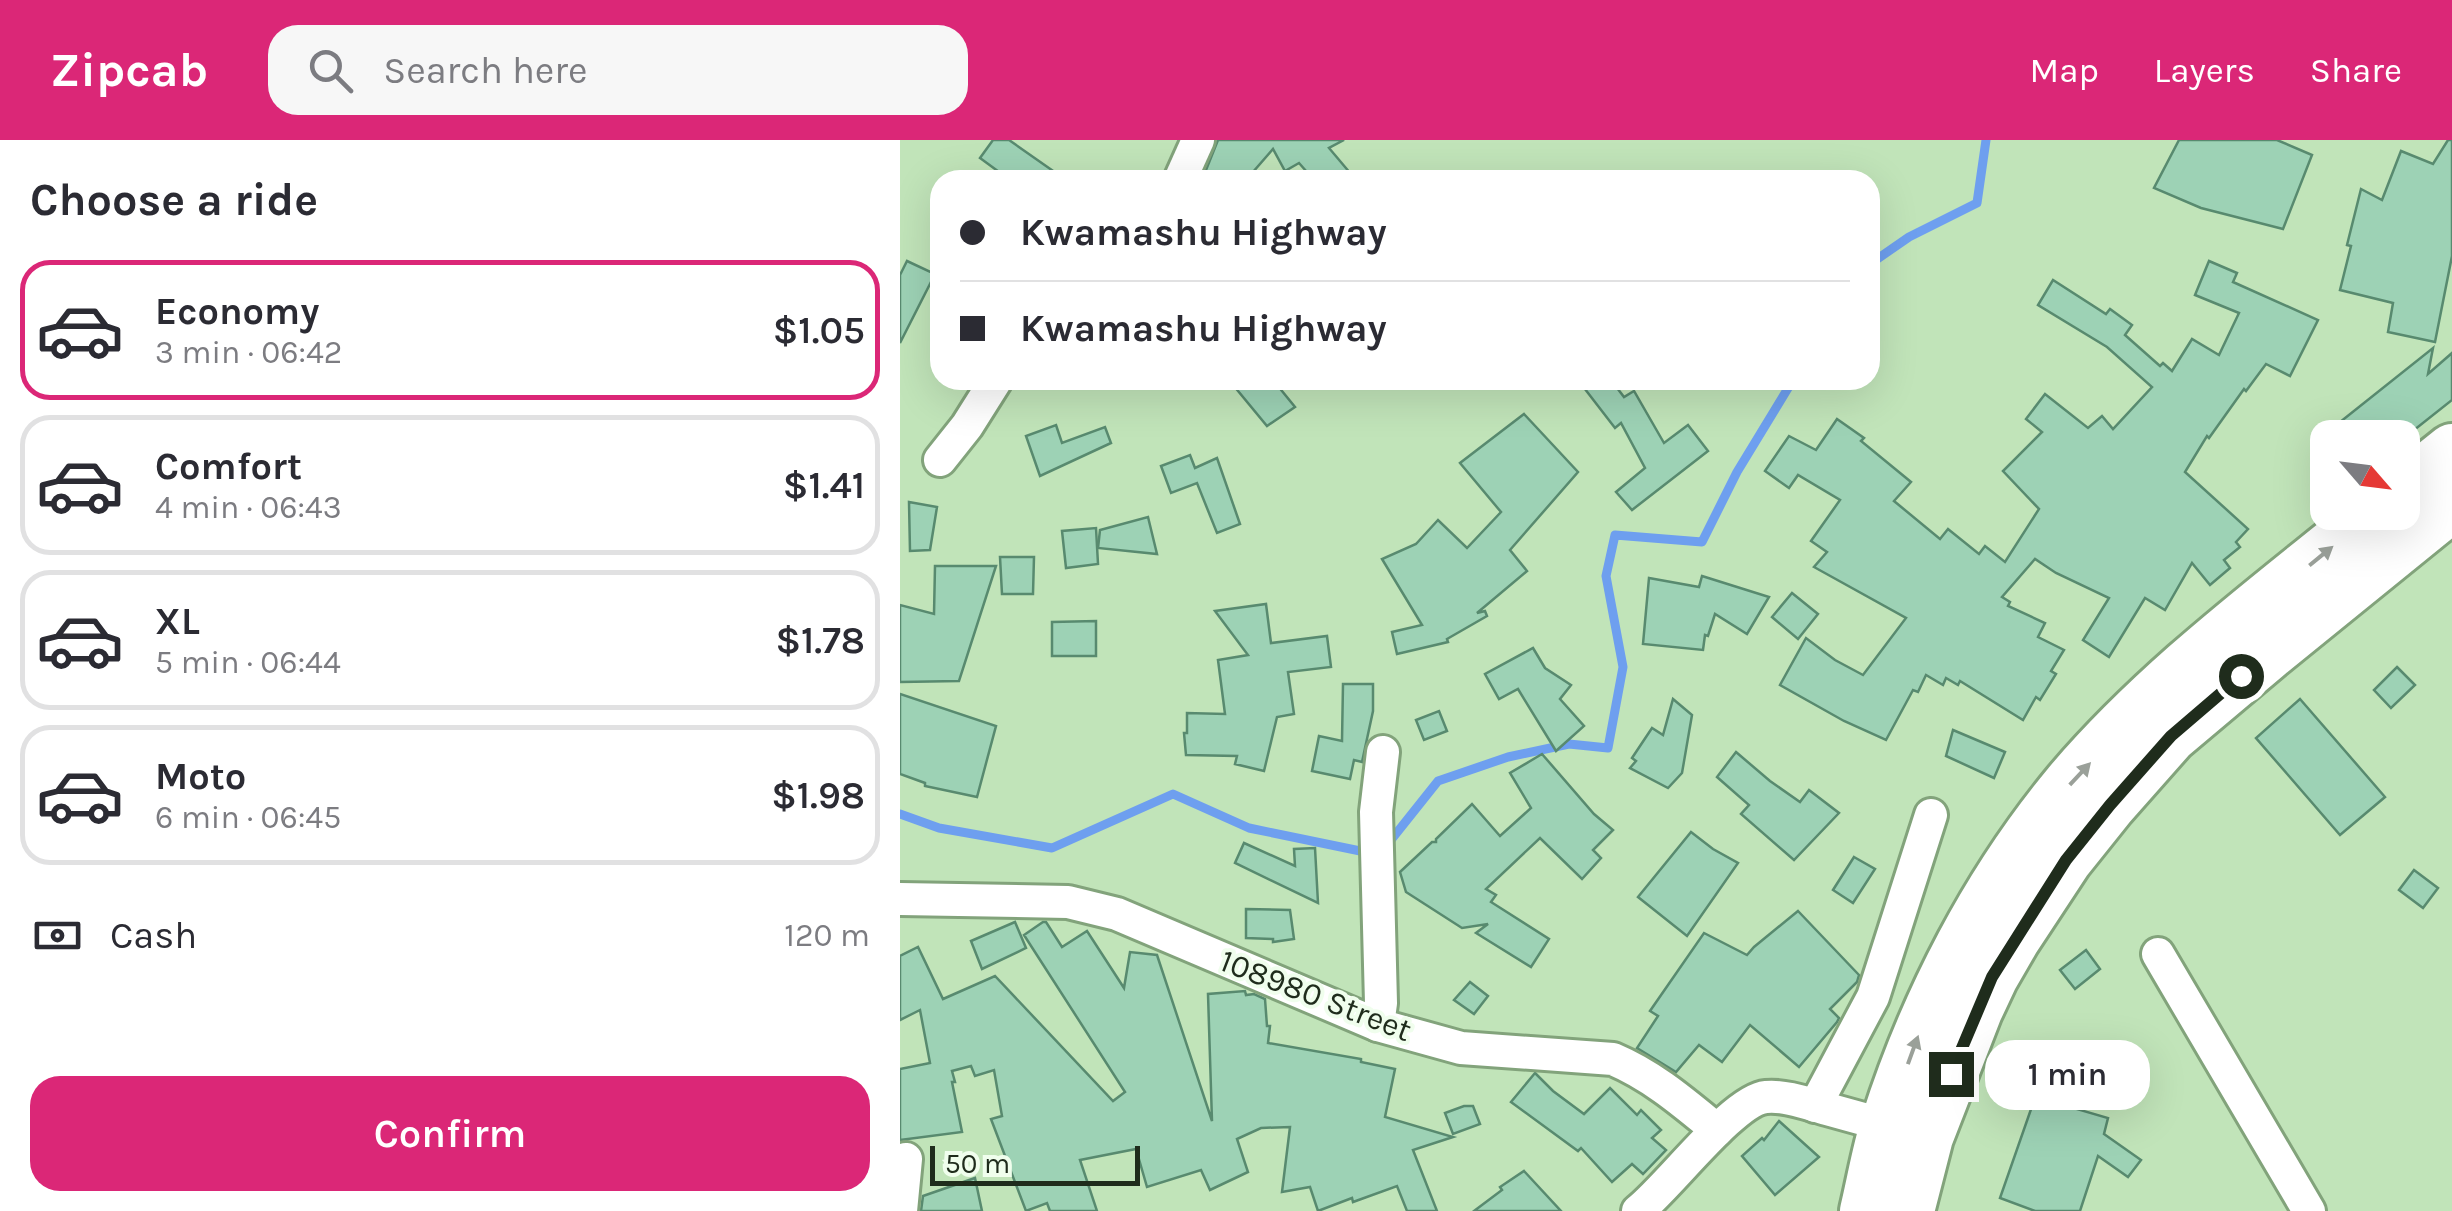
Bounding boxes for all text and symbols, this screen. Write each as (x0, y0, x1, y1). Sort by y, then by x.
search box (268, 25, 968, 115)
text: Zipcab (50, 42, 208, 98)
icon: search (303, 43, 358, 98)
text: Search here (383, 48, 588, 93)
text: Map (2029, 50, 2099, 91)
text: Layers (2154, 50, 2255, 91)
text: Share (2310, 50, 2402, 91)
text: Choose a ride (30, 174, 318, 226)
text: Kwamashu Highway (1020, 210, 1387, 255)
icon: car (35, 285, 125, 375)
text: Economy (155, 289, 319, 334)
text: Kwamashu Highway (1020, 306, 1387, 351)
text: $1.05 (773, 308, 865, 353)
text: 3 min · 06:42 (155, 334, 342, 371)
north arrow (2310, 420, 2420, 530)
map controls (2310, 420, 2420, 530)
icon: car (35, 440, 125, 530)
text: Comfort (155, 444, 302, 489)
text: $1.41 (783, 463, 865, 508)
text: 4 min · 06:43 (155, 489, 342, 526)
one-way arrow (2308, 546, 2333, 567)
icon: car (35, 595, 125, 685)
text: XL (155, 599, 200, 644)
text: $1.78 (776, 618, 865, 663)
text: 5 min · 06:44 (155, 644, 341, 681)
route start (2219, 654, 2264, 699)
icon: car (35, 750, 125, 840)
text: Moto (155, 754, 246, 799)
one-way arrow (2068, 762, 2091, 786)
text: $1.98 (771, 773, 865, 818)
text: 6 min · 06:45 (155, 799, 341, 836)
icon: cash (30, 908, 85, 963)
text: Cash (110, 913, 197, 958)
text: 120 m (784, 917, 870, 954)
street label: 108980 Street (1215, 942, 1417, 1049)
one-way arrow (1906, 1035, 1921, 1065)
callout: 1 min (1986, 1039, 2151, 1109)
route end (1929, 1052, 1974, 1097)
text: 1 min (2028, 1056, 2107, 1093)
button: Confirm (30, 1076, 870, 1191)
scale bar (930, 1141, 1140, 1186)
text: 50 m (945, 1147, 1010, 1180)

